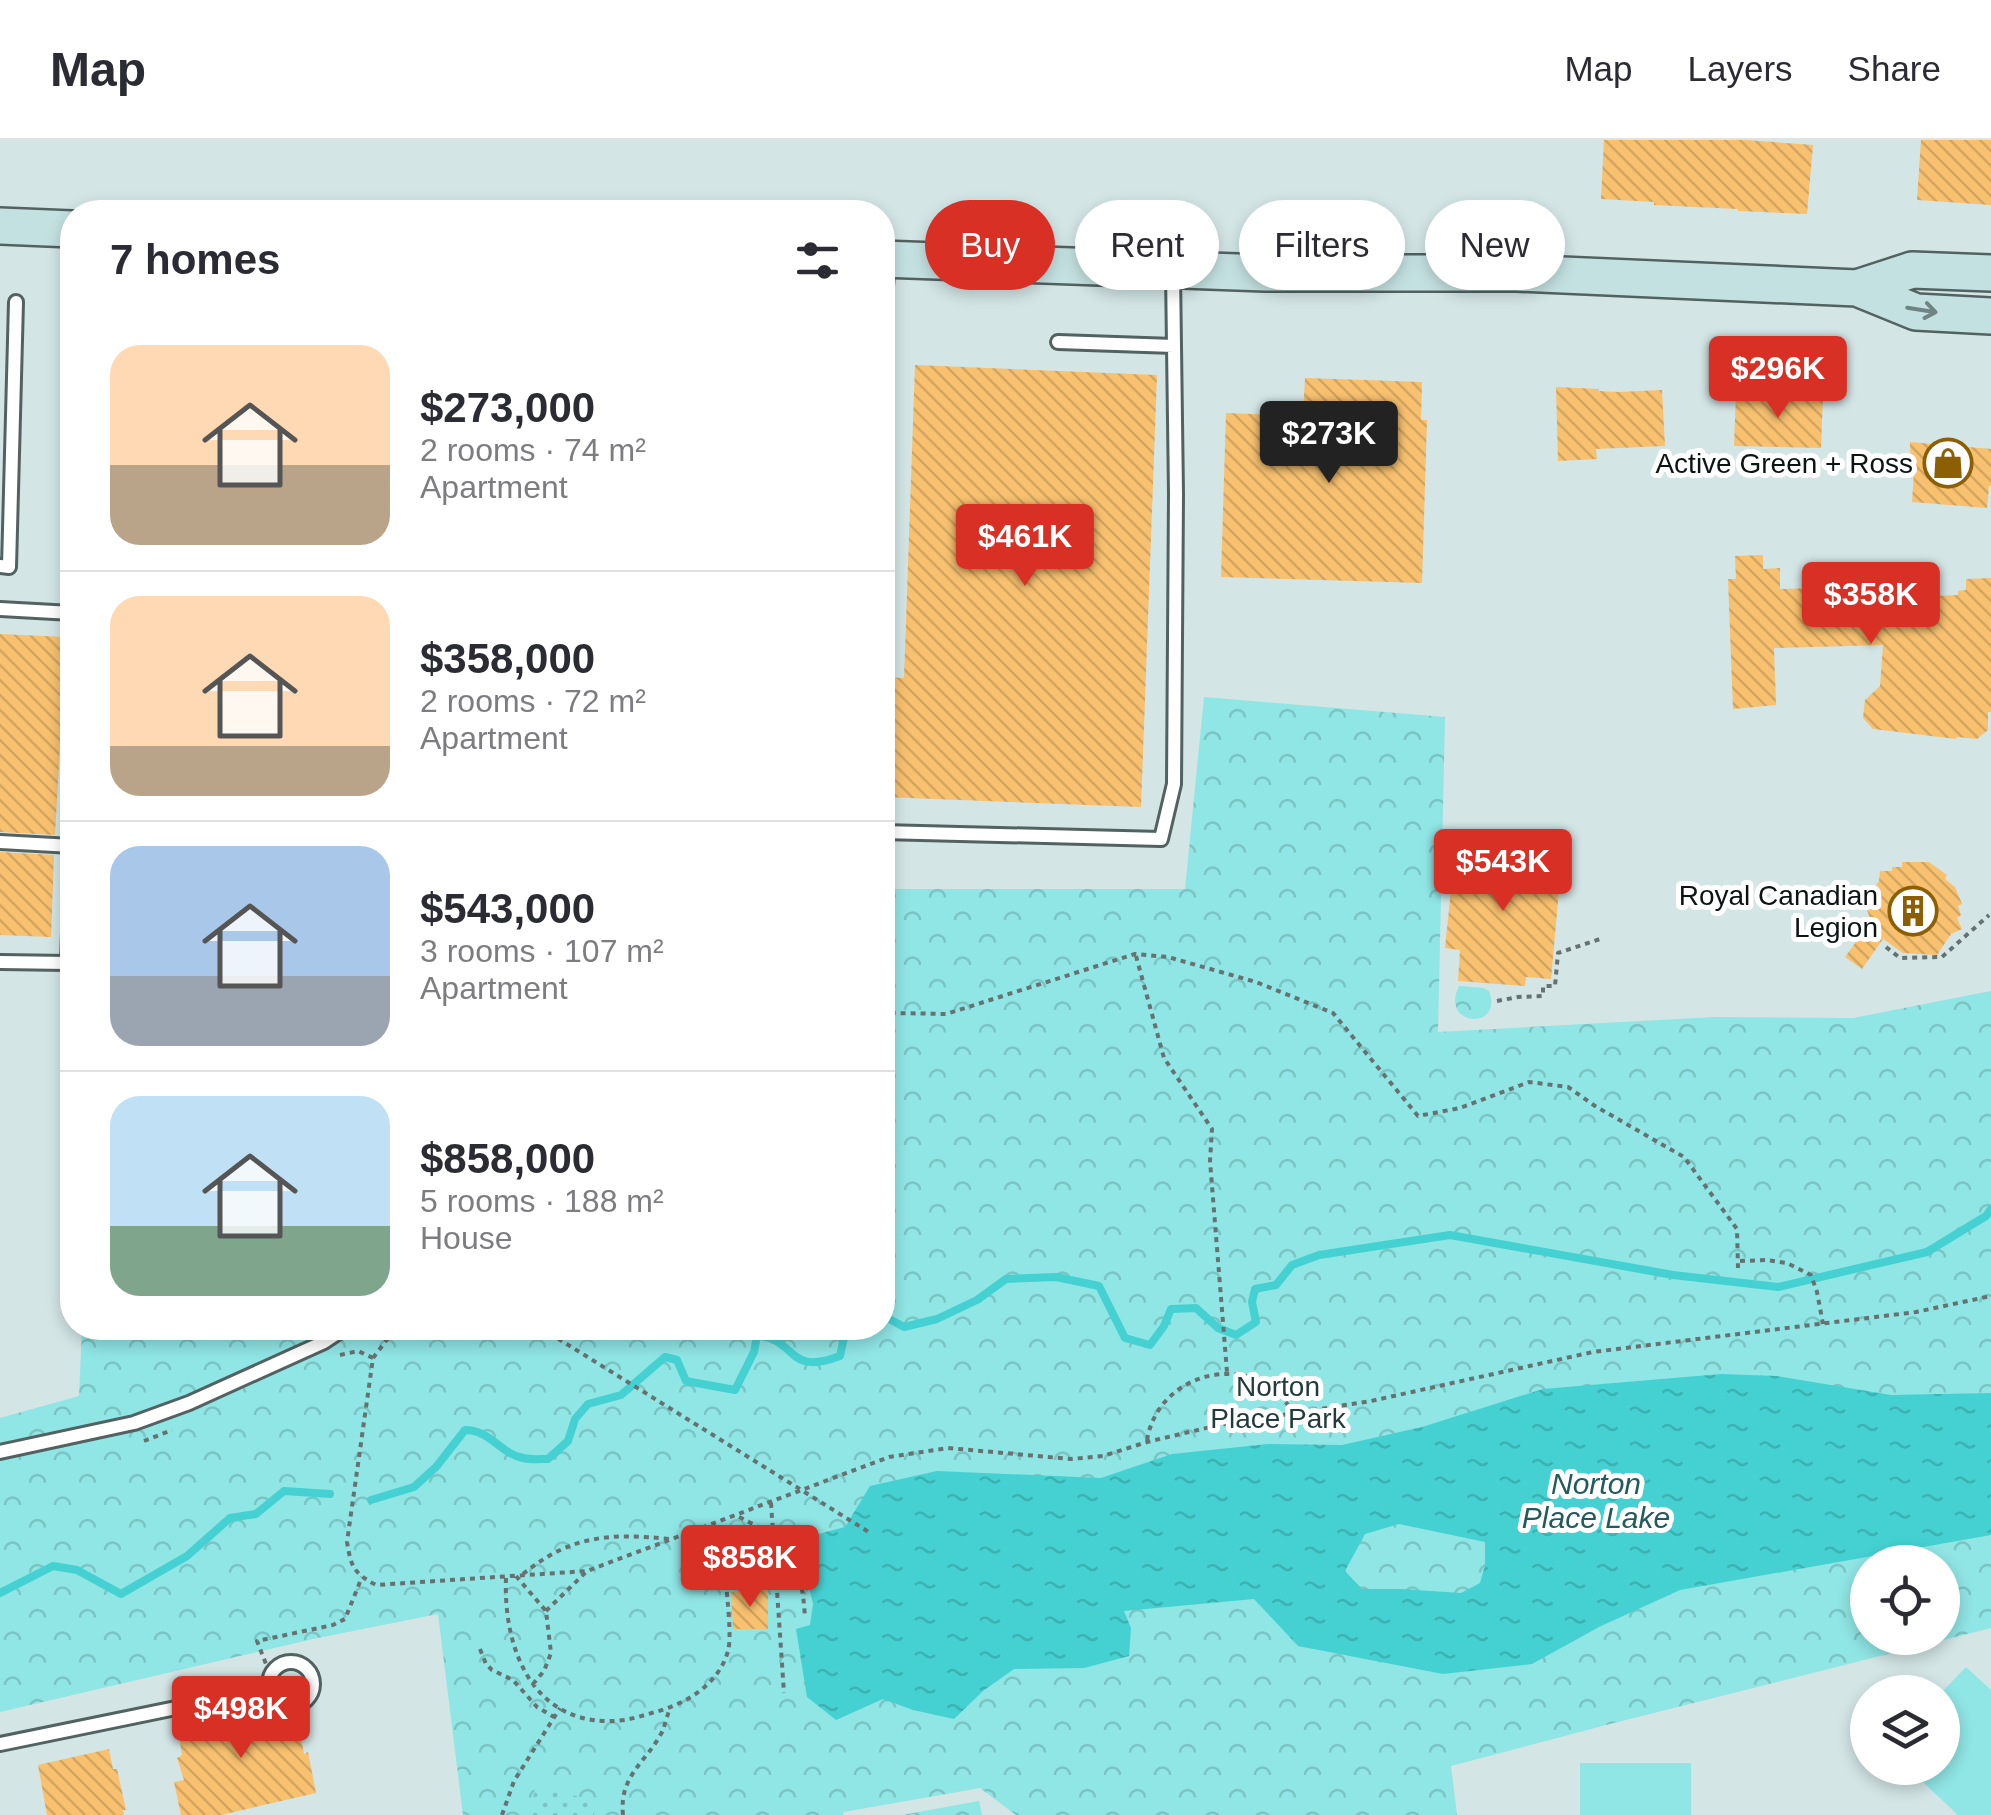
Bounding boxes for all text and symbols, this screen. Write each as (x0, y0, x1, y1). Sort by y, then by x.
text: Map (50, 43, 146, 96)
text: Map (1564, 49, 1633, 88)
text: Layers (1688, 49, 1793, 88)
text: Share (1848, 49, 1941, 88)
chip: Buy (925, 200, 1055, 290)
chip: Rent (1075, 200, 1219, 290)
chip: Filters (1239, 200, 1405, 290)
chip: New (1425, 200, 1565, 290)
icon: filters (790, 233, 845, 288)
text: 7 homes (110, 236, 280, 283)
one-way arrow (1905, 302, 1938, 320)
pin: $296K (1708, 336, 1848, 421)
text: $296K (1731, 350, 1825, 386)
text: $273,000 (420, 384, 595, 431)
icon: home (190, 385, 310, 505)
pin: $273K (1259, 401, 1399, 486)
text: $273K (1282, 415, 1376, 451)
text: 2 rooms · 74 m² (420, 432, 646, 468)
shop icon: Active Green + Ross (1922, 437, 1974, 489)
place label: Active Green + Ross (1655, 448, 1913, 479)
text: Apartment (420, 469, 568, 505)
pin: $461K (955, 504, 1095, 589)
text: $461K (978, 518, 1072, 554)
pin: $358K (1801, 562, 1941, 647)
text: $358K (1824, 576, 1918, 612)
text: $358,000 (420, 635, 595, 682)
icon: home (190, 636, 310, 756)
text: 2 rooms · 72 m² (420, 683, 646, 719)
text: Apartment (420, 720, 568, 756)
pin: $543K (1433, 829, 1573, 914)
text: $543K (1456, 843, 1550, 879)
place label: Royal Canadian Legion (1679, 880, 1878, 943)
text: $543,000 (420, 885, 595, 932)
building icon: Royal Canadian Legion (1887, 885, 1939, 937)
icon: home (190, 886, 310, 1006)
text: 3 rooms · 107 m² (420, 933, 664, 969)
text: Apartment (420, 970, 568, 1006)
text: $858,000 (420, 1135, 595, 1182)
icon: home (190, 1136, 310, 1256)
text: 5 rooms · 188 m² (420, 1183, 664, 1219)
text: House (420, 1220, 513, 1256)
park label: Norton Place Park (1210, 1371, 1347, 1434)
water label: Norton Place Lake (1522, 1467, 1670, 1534)
pin: $858K (680, 1525, 820, 1610)
text: $858K (703, 1539, 797, 1575)
map controls (1850, 1545, 1960, 1785)
button: locate (1850, 1545, 1960, 1655)
button: layers (1850, 1675, 1960, 1785)
pin: $498K (171, 1676, 311, 1761)
text: $498K (194, 1690, 288, 1726)

